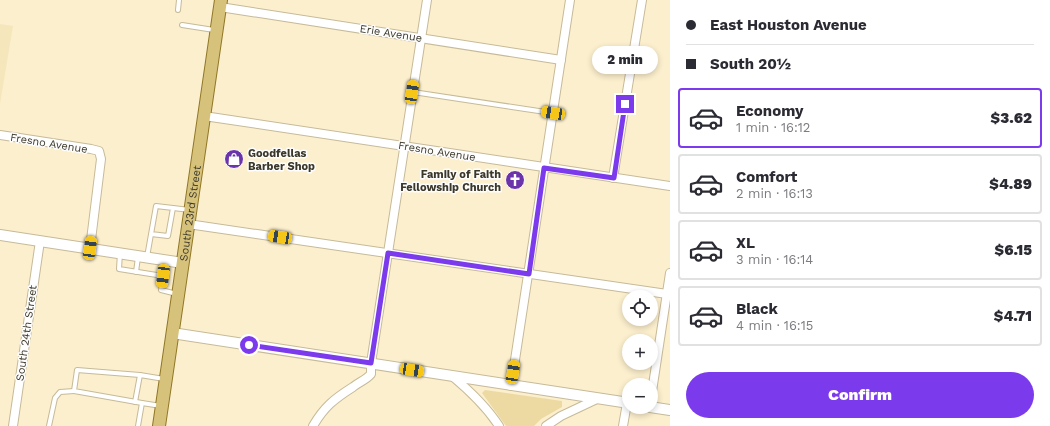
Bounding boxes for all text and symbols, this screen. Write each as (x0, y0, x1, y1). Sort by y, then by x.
text: East Houston Avenue (710, 16, 867, 34)
street label: Erie Avenue (359, 22, 423, 45)
callout: 2 min (592, 46, 658, 74)
text: 2 min (607, 52, 643, 67)
text: South 20½ (710, 55, 791, 73)
car (404, 79, 420, 105)
route end (616, 95, 634, 113)
icon: car (688, 100, 724, 136)
text: Economy (736, 102, 803, 120)
car (540, 105, 566, 121)
text: $3.62 (991, 109, 1032, 127)
text: 1 min · 16:12 (736, 120, 810, 135)
street label: Fresno Avenue (9, 131, 89, 156)
street label: Fresno Avenue (397, 139, 477, 164)
place label: Goodfellas Barber Shop (248, 147, 315, 173)
shop icon: Goodfellas Barber Shop (223, 148, 245, 170)
street label: South 23rd Street (177, 164, 204, 262)
icon: car (688, 166, 724, 202)
place label: Family of Faith Fellowship Church (400, 168, 501, 194)
text: Comfort (736, 168, 797, 186)
church icon: Family of Faith Fellowship Church (504, 169, 526, 191)
text: $4.89 (989, 175, 1032, 193)
text: 2 min · 16:13 (736, 186, 813, 201)
car (267, 229, 293, 245)
icon: car (688, 232, 724, 268)
text: XL (736, 234, 755, 252)
car (82, 235, 98, 261)
text: $6.15 (995, 241, 1032, 259)
text: 3 min · 16:14 (736, 252, 813, 267)
car (156, 263, 170, 289)
street label: South 24th Street (13, 284, 40, 382)
map controls (622, 290, 658, 414)
button: locate (622, 290, 658, 326)
icon: car (688, 298, 724, 334)
text: Black (736, 300, 778, 318)
text: $4.71 (994, 307, 1032, 325)
text: 4 min · 16:15 (736, 318, 813, 333)
button: + (622, 334, 658, 370)
route start (240, 336, 258, 354)
car (505, 359, 521, 385)
car (399, 362, 425, 378)
button: Confirm (686, 372, 1034, 418)
button: − (622, 378, 658, 414)

